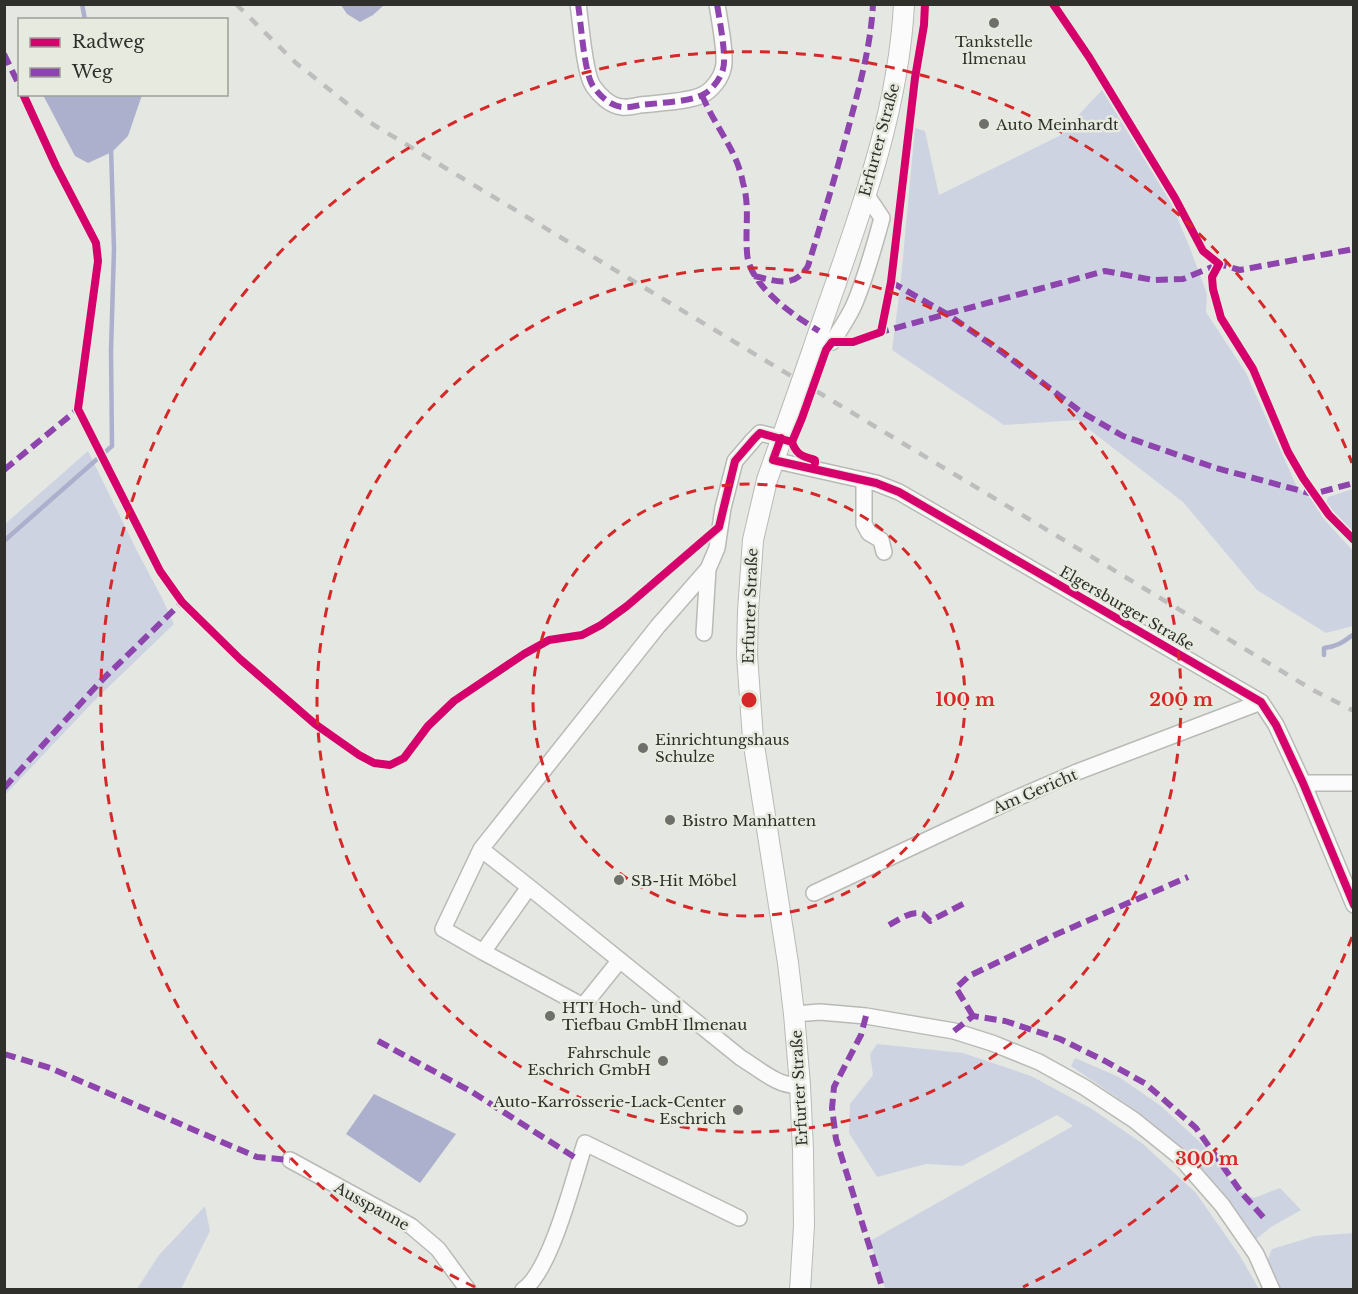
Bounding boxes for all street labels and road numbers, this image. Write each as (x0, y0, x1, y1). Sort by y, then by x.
street label: Erfurter Straße (855, 81, 903, 199)
street label: Erfurter Straße (738, 548, 762, 664)
street label: Elgersburger Straße (1056, 562, 1198, 654)
street label: Am Gericht (989, 765, 1080, 818)
street label: Erfurter Straße (786, 1029, 812, 1147)
street label: Ausspanne (330, 1177, 413, 1234)

